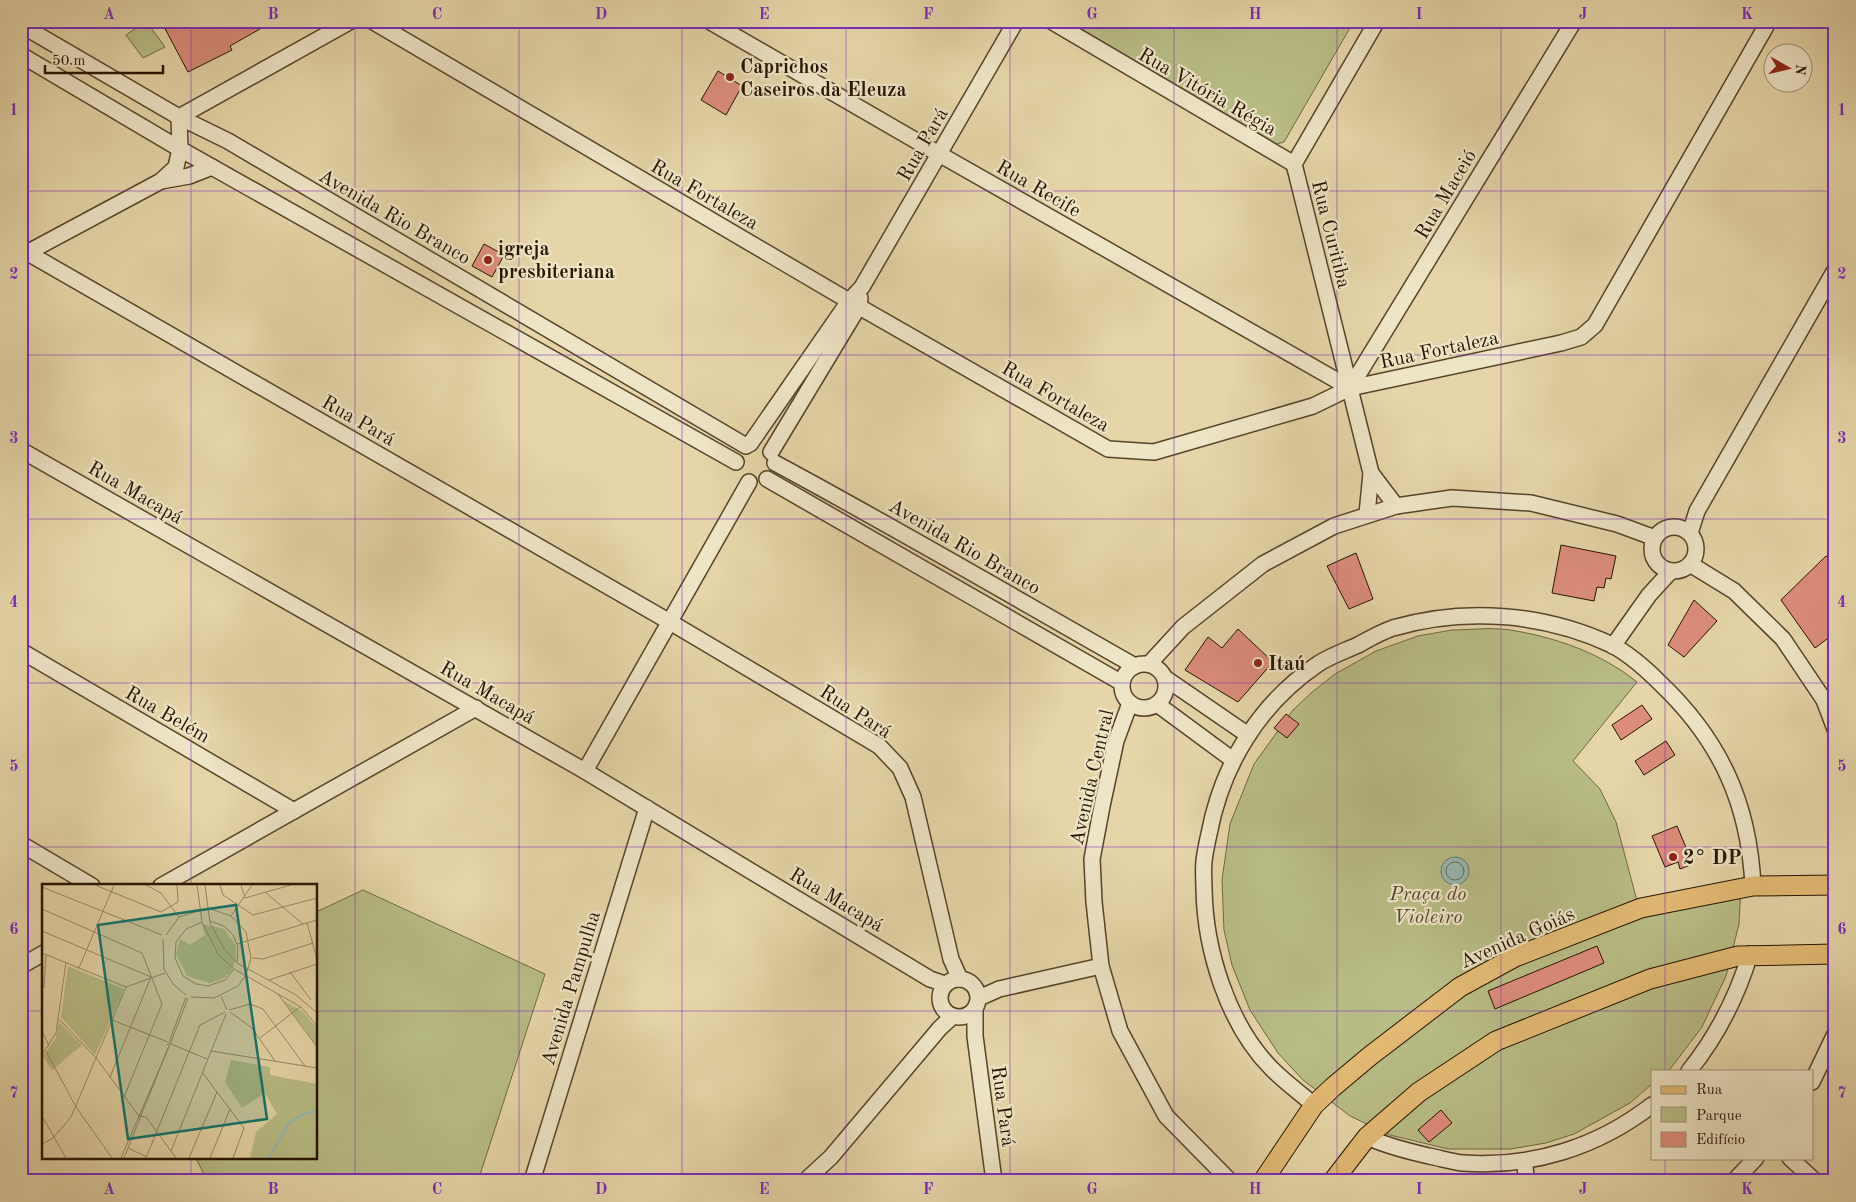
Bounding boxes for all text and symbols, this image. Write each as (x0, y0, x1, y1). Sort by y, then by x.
text: A (103, 7, 115, 23)
text: B (267, 7, 279, 23)
text: C (432, 7, 442, 23)
text: D (595, 7, 607, 23)
text: E (758, 7, 770, 23)
text: F (923, 7, 934, 23)
text: G (1086, 7, 1098, 23)
text: H (1248, 7, 1262, 23)
text: I (1415, 7, 1423, 23)
text: J (1579, 7, 1588, 23)
text: K (1741, 7, 1753, 23)
scale bar (45, 42, 162, 74)
north arrow (1764, 42, 1814, 92)
street label: Rua Vitória Régia (1134, 45, 1280, 140)
text: 50 m (52, 54, 86, 69)
place label: Caprichos Caseiros da Eleuza (740, 58, 907, 101)
text: N (1792, 63, 1808, 76)
marker: Caprichos Caseiros da Eleuza (724, 71, 736, 83)
text: 1 (9, 103, 19, 119)
text: 1 (1837, 103, 1847, 119)
street label: Rua Pará (895, 105, 953, 185)
street label: Rua Maceió (1412, 147, 1481, 243)
street label: Rua Fortaleza (647, 157, 761, 235)
street label: Rua Recife (992, 158, 1084, 222)
street label: Avenida Rio Branco (315, 166, 473, 269)
street label: Rua Curitiba (1307, 178, 1353, 291)
place label: igreja presbiteriana (498, 240, 615, 283)
marker: igreja presbiteriana (482, 254, 494, 266)
text: 2 (9, 267, 19, 283)
text: 2 (1837, 267, 1847, 283)
street label: Rua Fortaleza (1378, 329, 1501, 373)
street label: Rua Fortaleza (998, 359, 1112, 437)
street label: Rua Pará (318, 393, 398, 451)
text: 3 (9, 431, 19, 447)
text: 3 (1837, 431, 1847, 447)
street label: Rua Macapá (84, 459, 186, 529)
street label: Avenida Rio Branco (885, 496, 1043, 599)
text: 4 (9, 595, 19, 611)
text: 4 (1837, 595, 1847, 611)
place label: Itaú (1268, 655, 1305, 675)
marker: Itaú (1252, 657, 1264, 669)
street label: Rua Macapá (436, 659, 538, 729)
street label: Rua Pará (815, 682, 894, 743)
street label: Rua Belém (121, 684, 213, 748)
street label: Avenida Central (1068, 708, 1118, 847)
text: 5 (9, 759, 19, 775)
text: 5 (1837, 759, 1847, 775)
place label: 2° DP (1683, 849, 1742, 869)
marker: 2° DP (1667, 851, 1679, 863)
street label: Rua Macapá (785, 865, 887, 937)
inset map (42, 884, 318, 1160)
park label: Praça do Violeiro (1388, 885, 1467, 928)
street label: Avenida Goiás (1457, 905, 1578, 973)
street label: Avenida Pampulha (539, 909, 605, 1068)
text: 6 (9, 922, 19, 938)
text: 6 (1837, 922, 1847, 938)
street label: Rua Pará (986, 1065, 1018, 1148)
legend (1651, 1070, 1814, 1160)
text: Rua (1696, 1083, 1723, 1098)
text: 7 (9, 1086, 19, 1102)
text: 7 (1837, 1086, 1847, 1102)
text: Parque (1696, 1109, 1742, 1124)
text: Edifício (1696, 1133, 1745, 1148)
text: A (103, 1182, 115, 1198)
text: B (267, 1182, 279, 1198)
text: C (432, 1182, 442, 1198)
text: D (595, 1182, 607, 1198)
text: E (758, 1182, 770, 1198)
text: F (923, 1182, 934, 1198)
text: G (1086, 1182, 1098, 1198)
text: H (1248, 1182, 1262, 1198)
text: I (1415, 1182, 1423, 1198)
text: J (1579, 1182, 1588, 1198)
text: K (1741, 1182, 1753, 1198)

